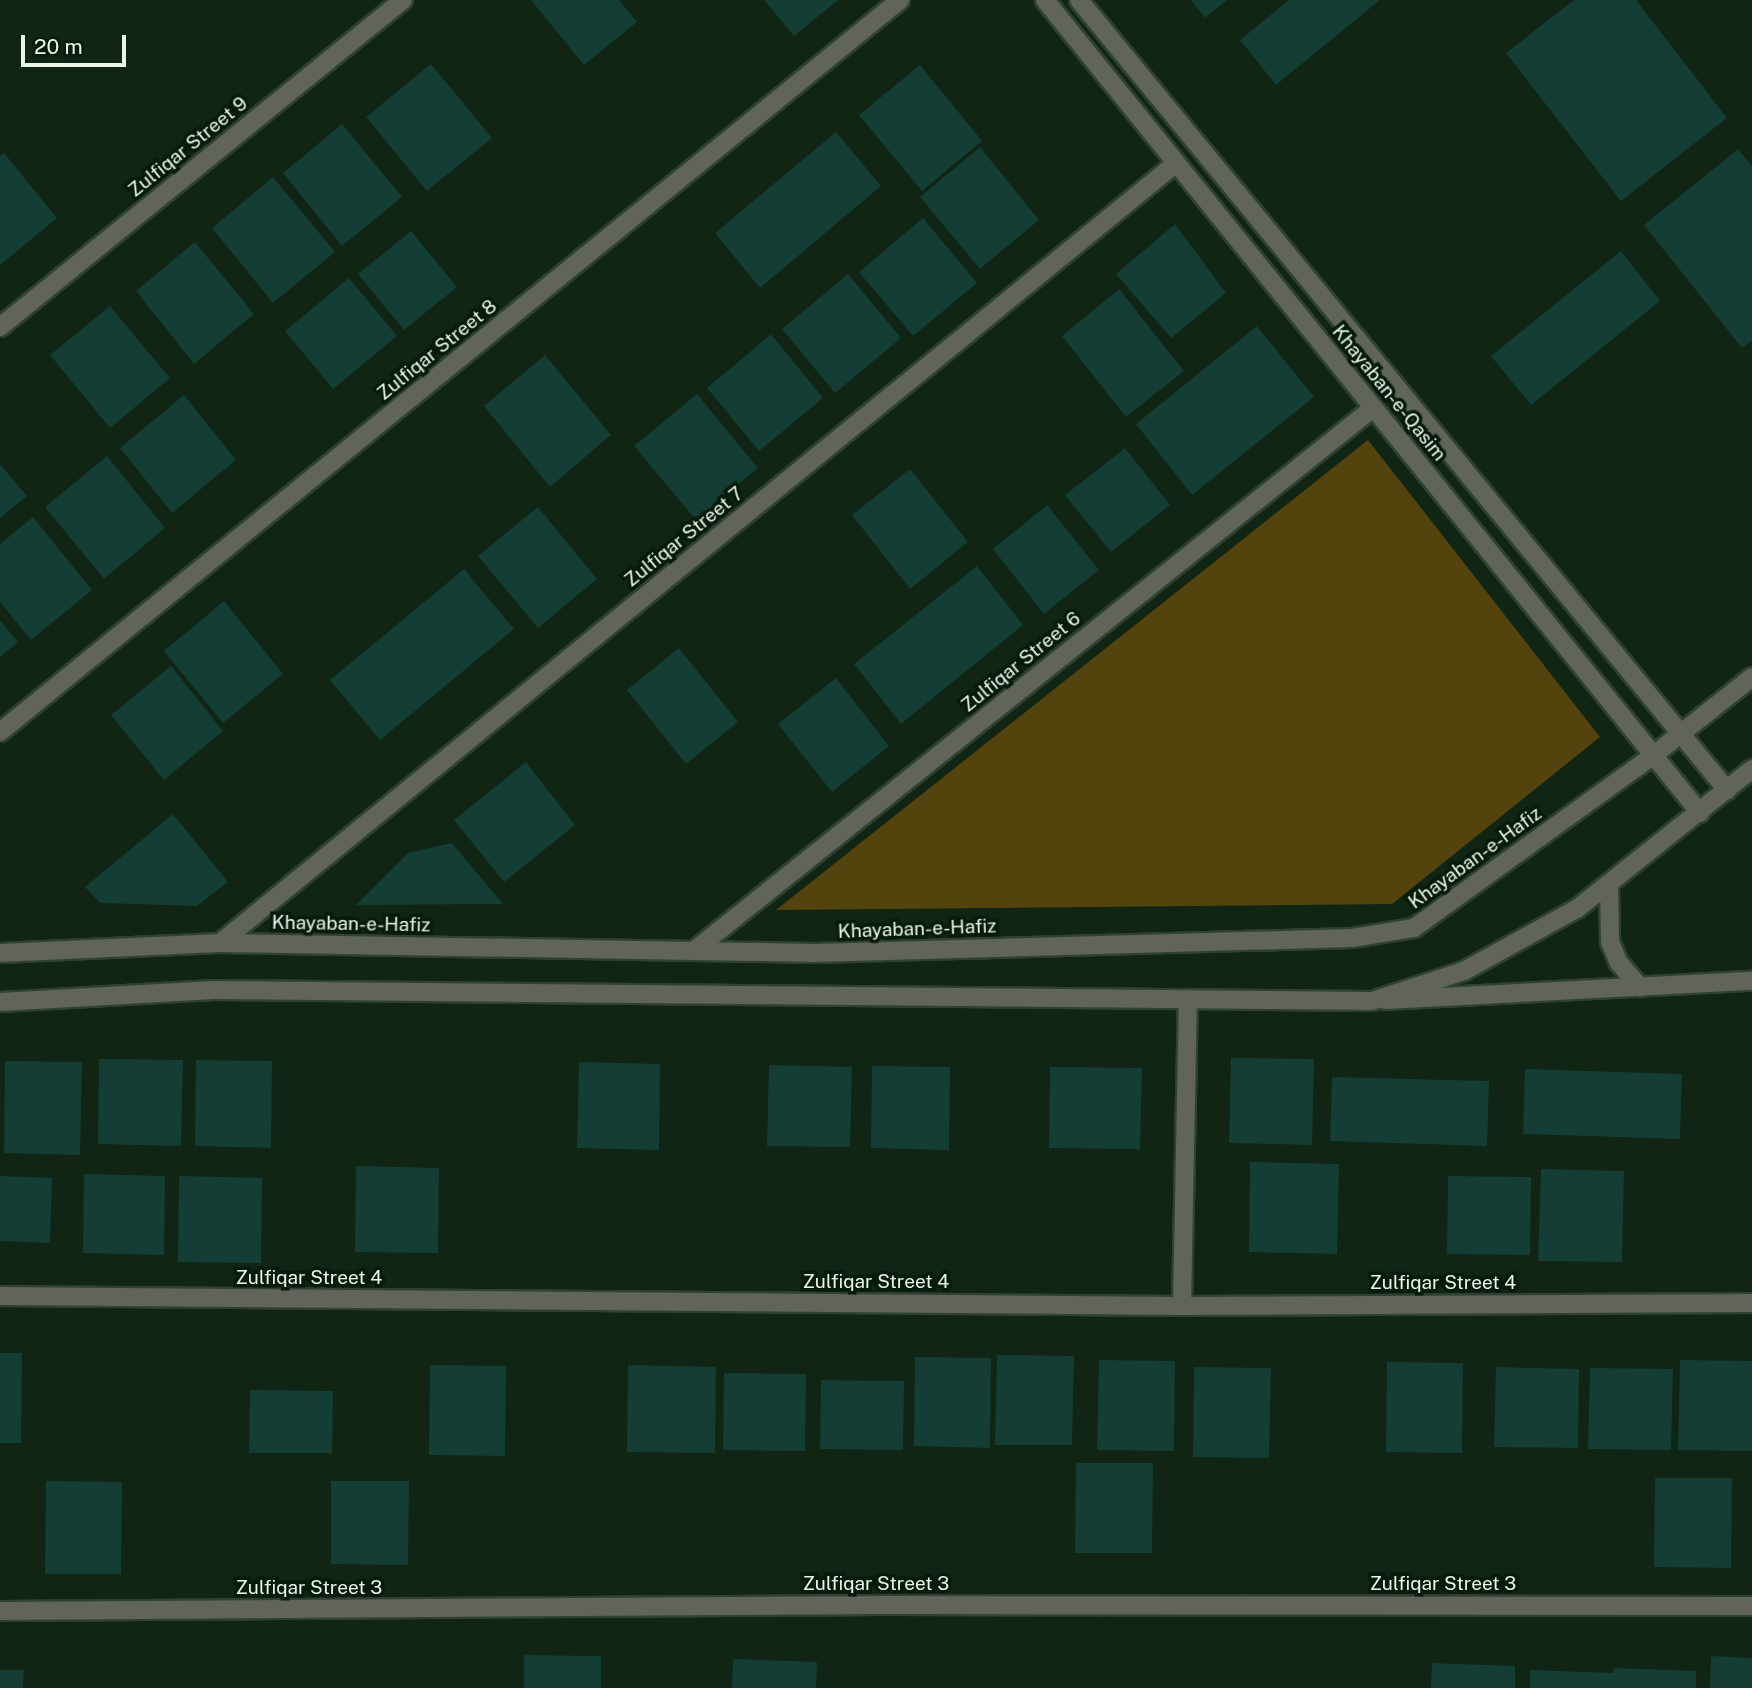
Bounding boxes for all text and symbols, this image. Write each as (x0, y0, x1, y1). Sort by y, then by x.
scale bar (24, 21, 130, 65)
text: 20 m (34, 34, 83, 59)
street label: Zulfiqar Street 9 (124, 92, 252, 202)
street label: Zulfiqar Street 8 (373, 295, 501, 405)
street label: Khayaban-e-Qasim (1327, 321, 1451, 465)
street label: Zulfiqar Street 7 (620, 482, 748, 592)
street label: Zulfiqar Street 6 (957, 607, 1085, 717)
street label: Khayaban-e-Hafiz (1404, 802, 1546, 914)
street label: Khayaban-e-Hafiz (272, 911, 430, 937)
street label: Khayaban-e-Hafiz (837, 915, 997, 943)
street label: Zulfiqar Street 4 (236, 1267, 382, 1289)
street label: Zulfiqar Street 4 (803, 1271, 949, 1293)
street label: Zulfiqar Street 4 (1370, 1272, 1516, 1294)
street label: Zulfiqar Street 3 (803, 1573, 949, 1595)
street label: Zulfiqar Street 3 (1370, 1573, 1516, 1595)
street label: Zulfiqar Street 3 (236, 1577, 382, 1599)

